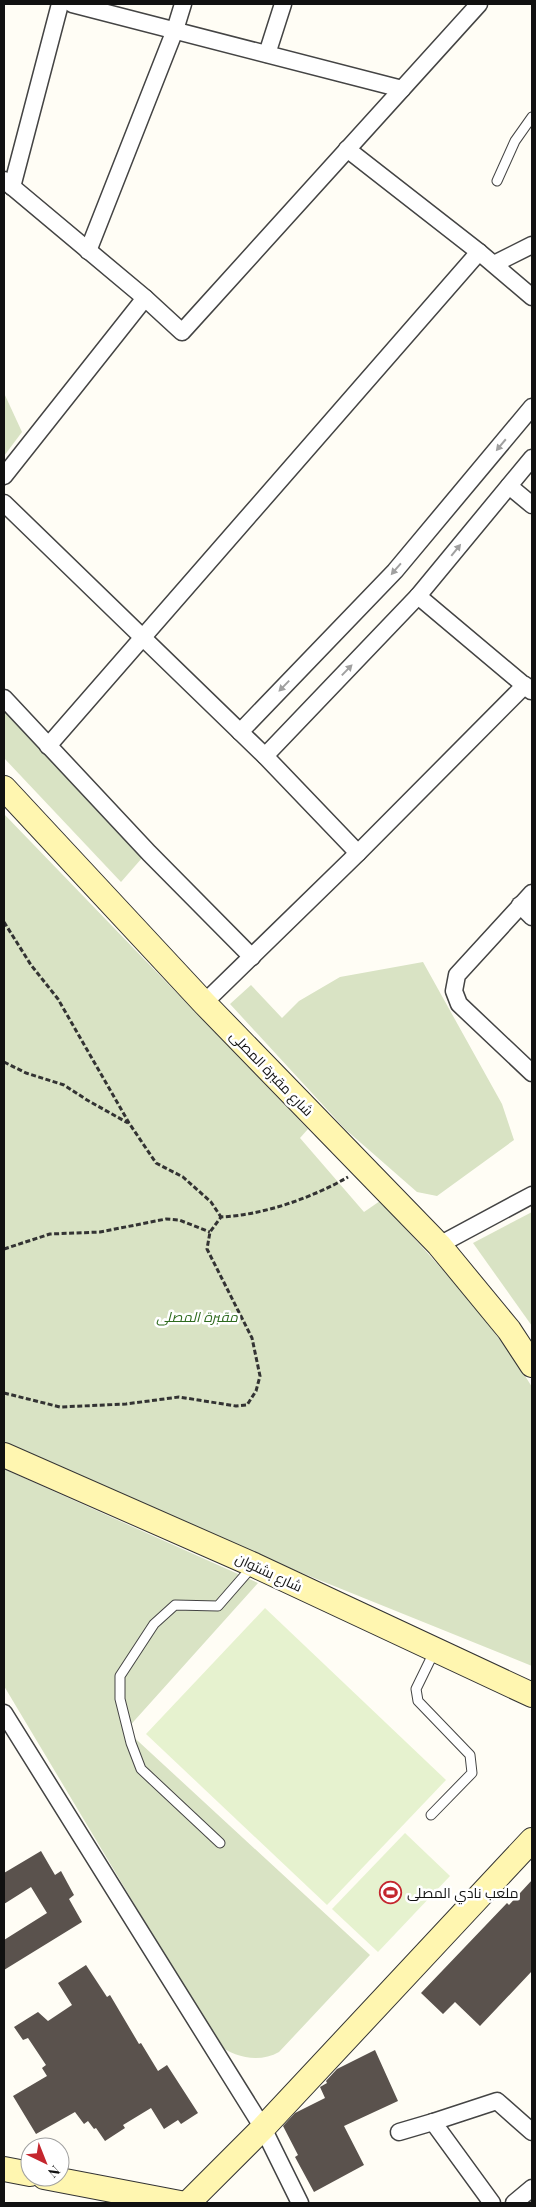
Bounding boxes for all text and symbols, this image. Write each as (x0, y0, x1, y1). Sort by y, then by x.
one-way arrow (495, 438, 506, 451)
one-way arrow (450, 544, 461, 557)
one-way arrow (390, 562, 402, 574)
one-way arrow (341, 665, 353, 677)
one-way arrow (278, 680, 290, 692)
street label: شارع مقبرة المصلى (226, 1026, 318, 1120)
park label: مقبرة المصلى (156, 1307, 239, 1326)
street label: شارع بشتوان (232, 1548, 306, 1596)
sports icon: ملعب نادي المصلى (379, 1880, 403, 1904)
place label: ملعب نادي المصلى (407, 1883, 519, 1905)
north arrow (20, 2137, 70, 2187)
text: N (44, 2161, 64, 2182)

